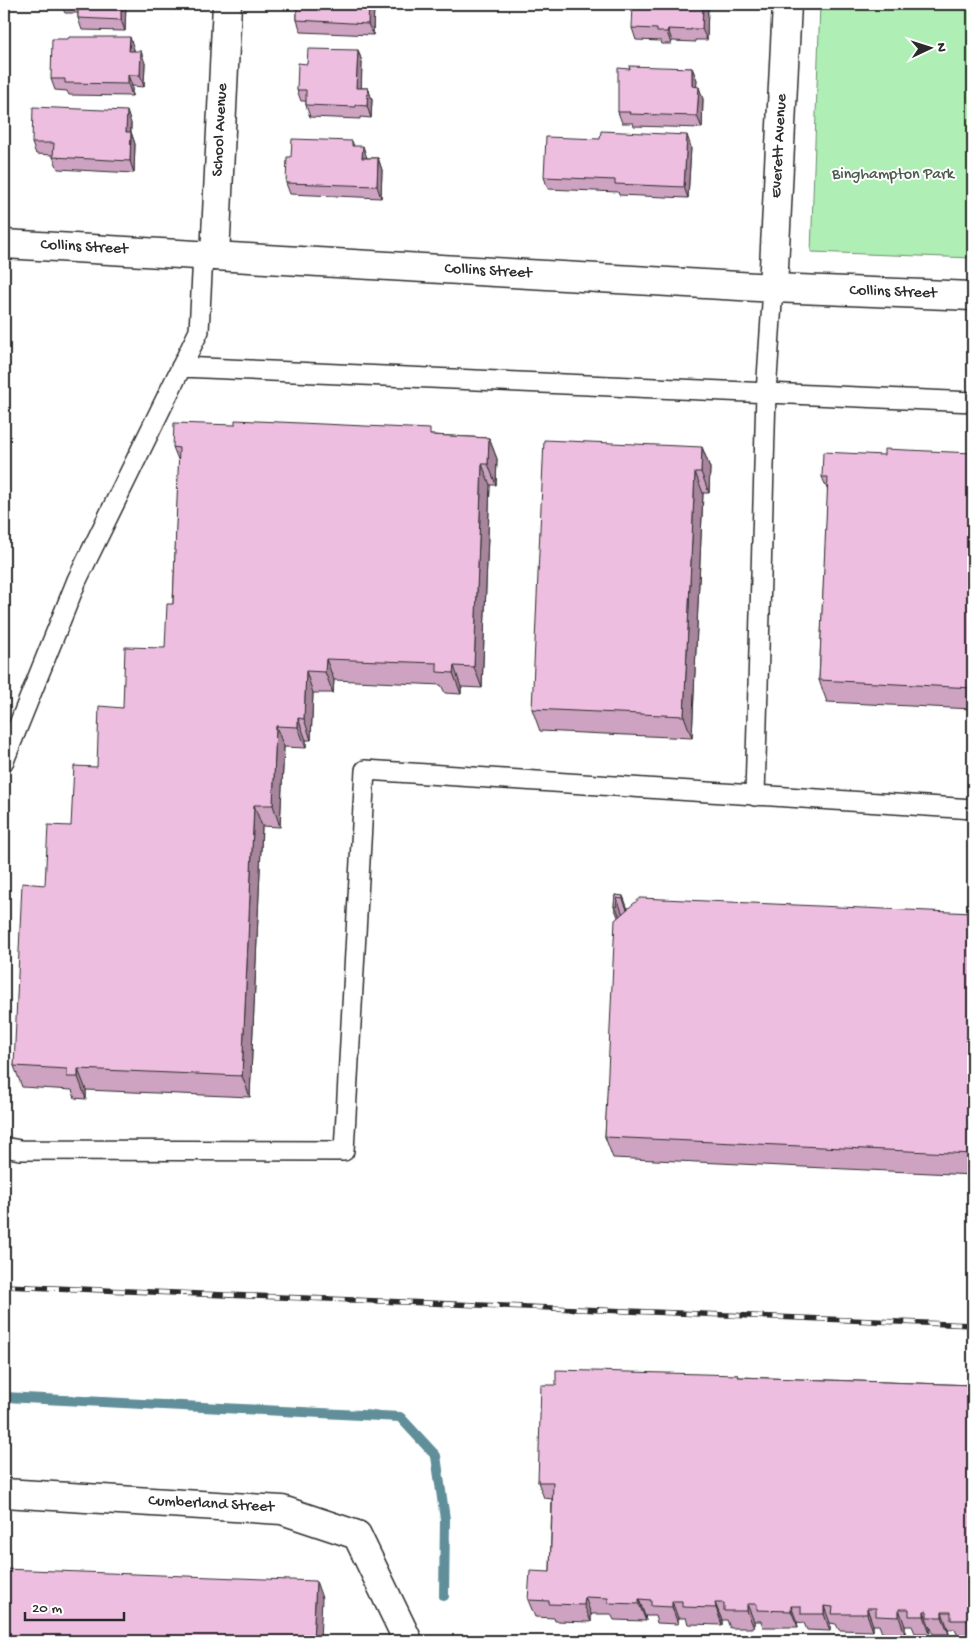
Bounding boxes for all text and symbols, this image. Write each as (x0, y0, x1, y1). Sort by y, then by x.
north arrow (904, 22, 954, 72)
text: N (932, 42, 949, 52)
street label: School Avenue (209, 82, 233, 177)
street label: Everett Avenue (768, 93, 792, 199)
park label: Binghampton Park (831, 166, 956, 185)
street label: Collins Street (40, 236, 130, 260)
street label: Collins Street (444, 260, 534, 284)
street label: Collins Street (849, 282, 938, 304)
street label: Cumberland Street (148, 1492, 276, 1518)
scale bar (25, 1590, 124, 1622)
text: 20 m (32, 1600, 62, 1618)

